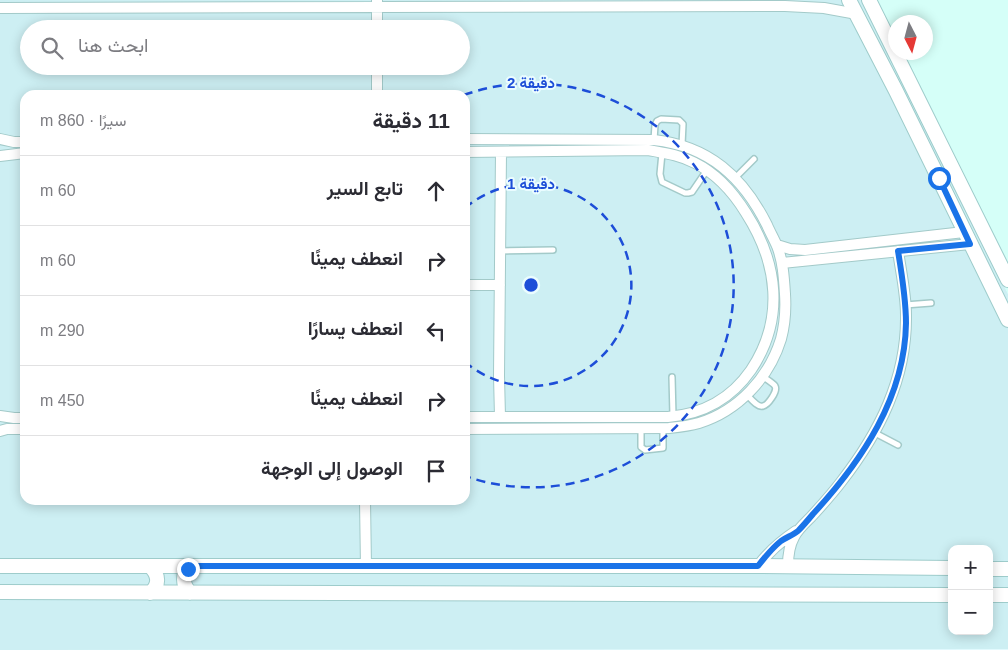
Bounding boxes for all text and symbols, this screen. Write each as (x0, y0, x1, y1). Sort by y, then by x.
north arrow (888, 15, 933, 60)
search box (20, 20, 470, 75)
icon: search (38, 34, 66, 62)
text: ابحث هنا (78, 35, 148, 56)
text: 2 دقيقة (507, 74, 555, 92)
text: 11 دقيقة (372, 109, 450, 132)
text: سيرًا · 860 m (40, 112, 126, 129)
route start (928, 167, 951, 190)
text: 1 دقيقة (507, 175, 555, 193)
icon: ahead (422, 177, 450, 205)
text: تابع السير (327, 178, 403, 199)
text: 60 m (40, 182, 76, 199)
icon: right (422, 247, 450, 275)
text: انعطف يمينًا (310, 248, 403, 269)
text: 60 m (40, 252, 76, 269)
centre of rings (522, 276, 540, 294)
icon: left (422, 317, 450, 345)
text: انعطف يسارًا (308, 318, 403, 339)
text: 290 m (40, 322, 84, 339)
icon: right (422, 387, 450, 415)
text: انعطف يمينًا (310, 388, 403, 409)
text: 450 m (40, 392, 84, 409)
icon: arrive (422, 457, 450, 485)
text: الوصول إلى الوجهة (261, 458, 403, 479)
map controls (948, 545, 993, 635)
button: + (948, 545, 993, 590)
route end (177, 558, 200, 581)
button: − (948, 590, 993, 635)

